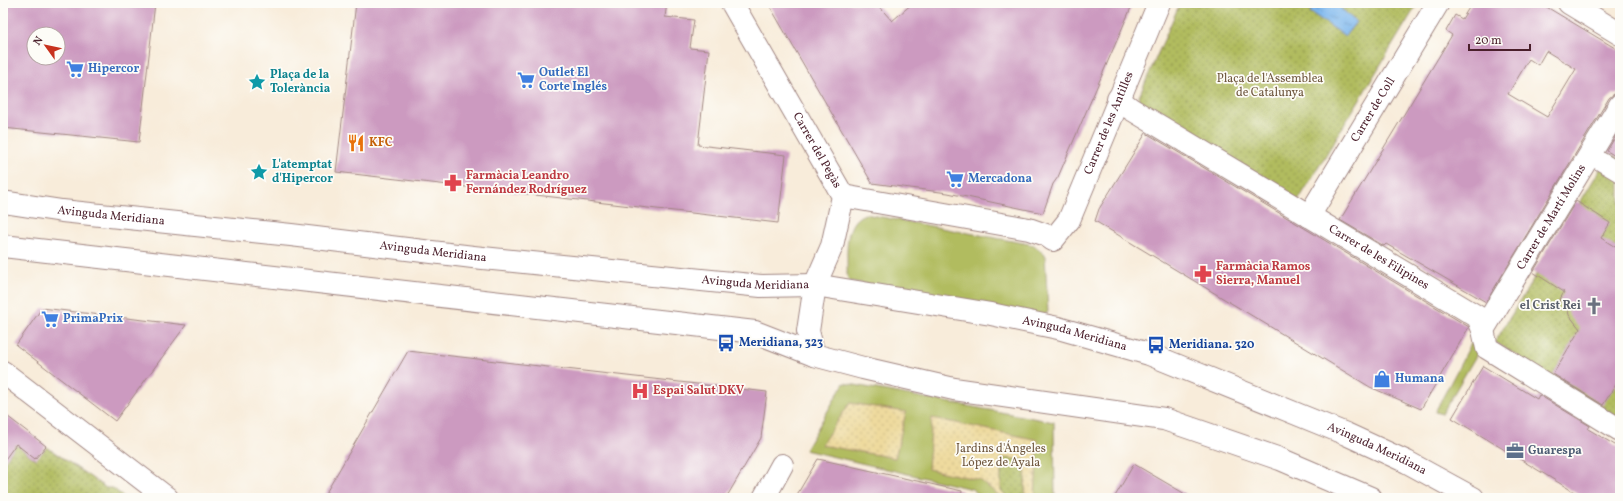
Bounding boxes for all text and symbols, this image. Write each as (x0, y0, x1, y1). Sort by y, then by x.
north arrow (26, 26, 66, 66)
scale bar (1469, 26, 1530, 52)
text: 20 m (1475, 33, 1502, 49)
text: N (30, 34, 47, 49)
supermarket icon: Hipercor (65, 59, 85, 79)
place label: Hipercor (88, 61, 139, 77)
place label: Outlet El Corte Inglés (539, 65, 607, 95)
place label: Plaça de la Tolerància (270, 67, 331, 97)
street label: Carrer de les Antilles (1081, 69, 1138, 177)
supermarket icon: Outlet El Corte Inglés (516, 70, 536, 90)
park label: Plaça de l'Assemblea de Catalunya (1217, 71, 1323, 101)
place icon: Plaça de la Tolerància (247, 72, 267, 92)
street label: Carrer de Coll (1347, 74, 1399, 145)
street label: Carrer del Pegàs (789, 109, 845, 191)
restaurant icon: KFC (346, 133, 366, 153)
place label: KFC (369, 135, 393, 151)
place label: L'atemptat d'Hipercor (272, 157, 333, 187)
street label: Carrer de Martí Molins (1513, 161, 1590, 273)
place icon: L'atemptat d'Hipercor (249, 162, 269, 182)
place label: Farmàcia Leandro Fernández Rodríguez (466, 168, 587, 198)
supermarket icon: Mercadona (945, 169, 965, 189)
place label: Mercadona (968, 171, 1032, 187)
pharmacy icon: Farmàcia Leandro Fernández Rodríguez (443, 173, 463, 193)
street label: Avinguda Meridiana (56, 202, 166, 230)
street label: Carrer de les Filipines (1325, 221, 1432, 294)
street label: Avinguda Meridiana (379, 238, 487, 266)
place label: Farmàcia Ramos Sierra, Manuel (1216, 259, 1311, 289)
pharmacy icon: Farmàcia Ramos Sierra, Manuel (1193, 264, 1213, 284)
street label: Avinguda Meridiana (701, 272, 809, 294)
church icon: el Crist Rei (1584, 296, 1604, 316)
place label: el Crist Rei (1520, 298, 1581, 314)
supermarket icon: PrimaPrix (40, 309, 60, 329)
place label: PrimaPrix (63, 311, 123, 327)
street label: Avinguda Meridiana (1021, 313, 1129, 355)
bus stop icon: Meridiana, 323 (716, 333, 736, 353)
place label: Meridiana, 323 (739, 335, 823, 351)
bus stop icon: Meridiana. 320 (1146, 335, 1166, 355)
place label: Meridiana. 320 (1169, 337, 1254, 353)
shop icon: Humana (1372, 369, 1392, 389)
place label: Humana (1395, 371, 1445, 387)
hospital icon: Espai Salut DKV (630, 381, 650, 401)
place label: Espai Salut DKV (653, 383, 745, 399)
street label: Avinguda Meridiana (1325, 419, 1429, 479)
park label: Jardins d'Ángeles López de Ayala (956, 440, 1046, 471)
office icon: Guarespa (1505, 441, 1525, 461)
place label: Guarespa (1528, 443, 1582, 459)

